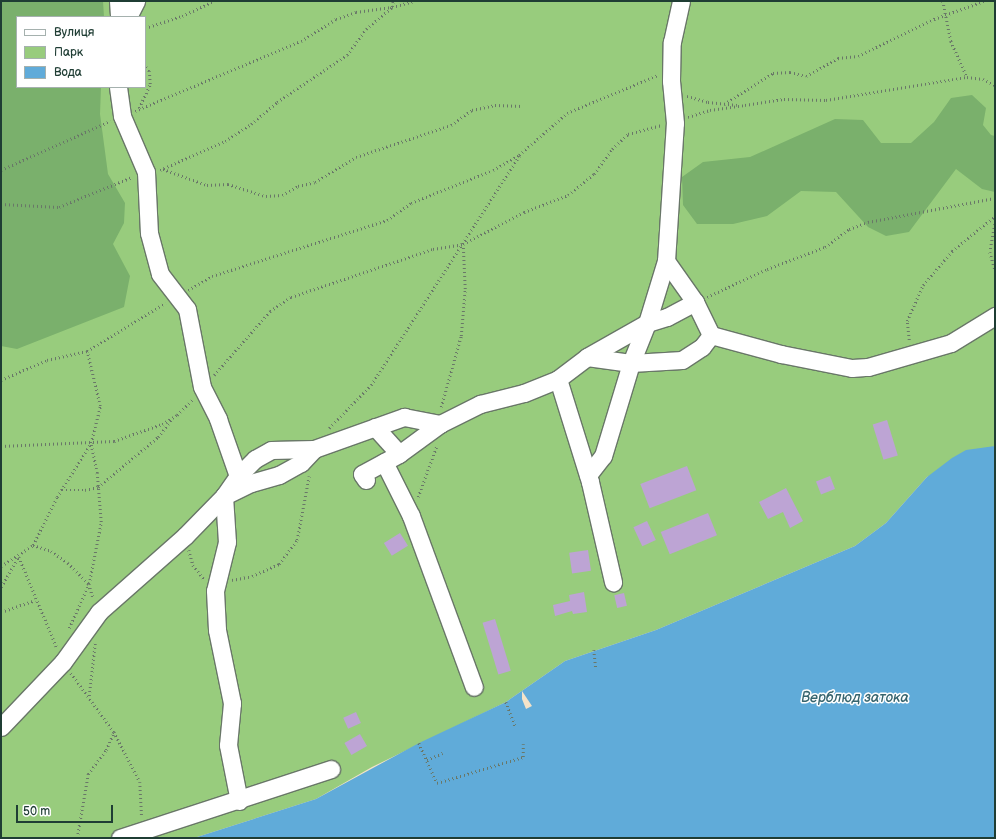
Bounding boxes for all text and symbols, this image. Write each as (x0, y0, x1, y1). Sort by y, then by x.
legend (16, 16, 146, 88)
text: Вулиця (54, 25, 94, 40)
text: Парк (54, 45, 83, 60)
text: Вода (54, 65, 82, 80)
water label: Верблюд затока (801, 690, 909, 706)
scale bar (18, 797, 115, 823)
text: 50 m (23, 804, 50, 819)

